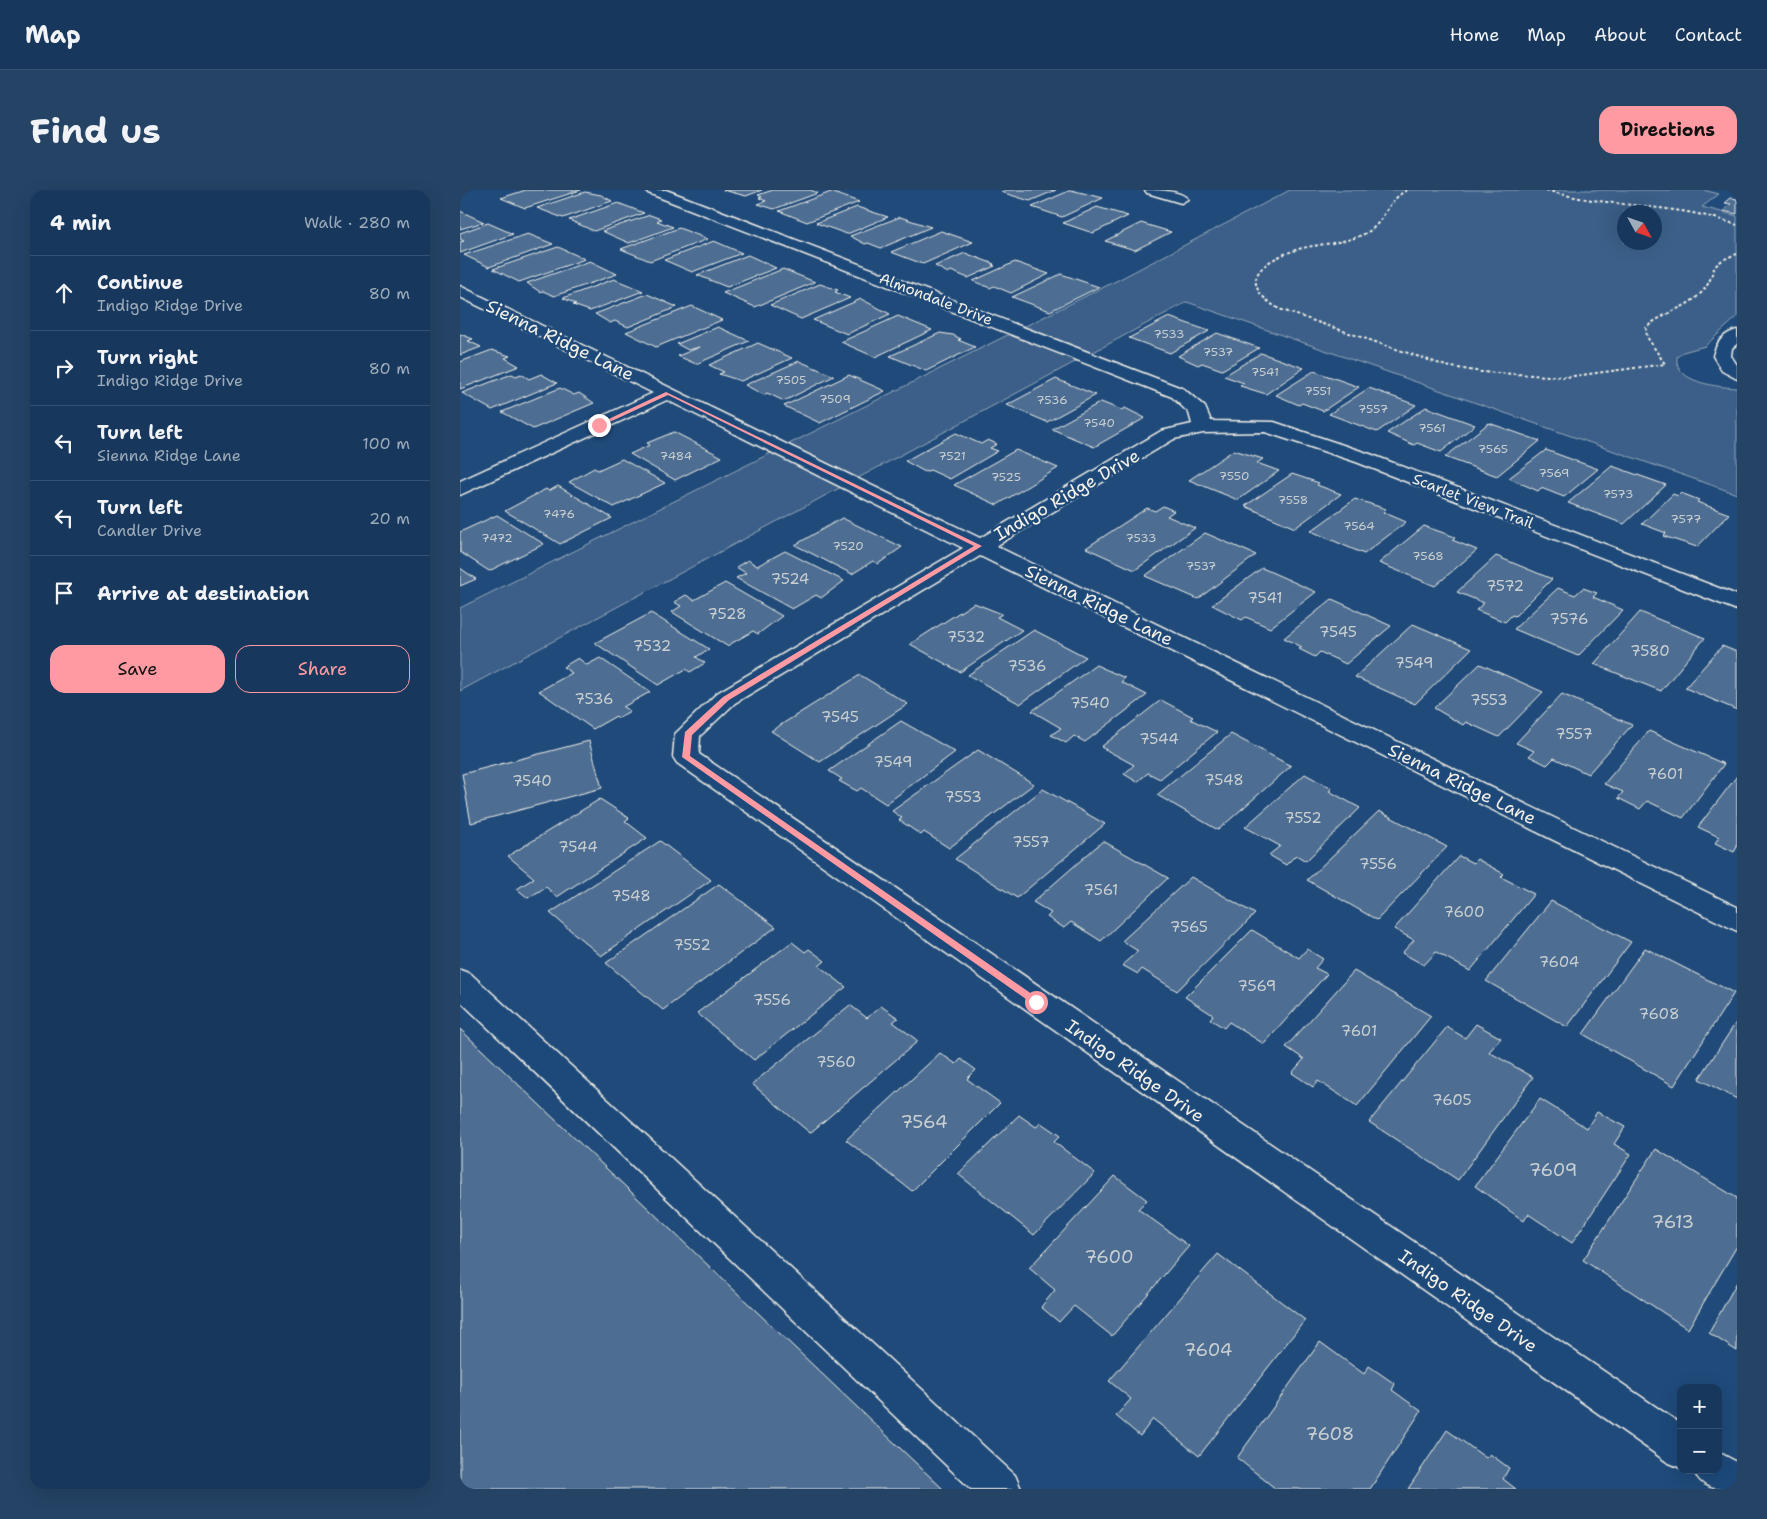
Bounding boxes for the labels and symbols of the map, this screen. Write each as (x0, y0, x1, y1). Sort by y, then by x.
north arrow (1617, 205, 1662, 250)
street label: Almondale Drive (876, 268, 996, 330)
street label: Sienna Ridge Lane (482, 294, 638, 386)
house number: 7533 (1154, 326, 1184, 342)
house number: 7537 (1203, 344, 1233, 360)
house number: 7541 (1251, 364, 1279, 380)
house number: 7505 (776, 372, 806, 388)
house number: 7551 (1305, 383, 1331, 399)
house number: 7509 (819, 391, 851, 407)
house number: 7536 (1036, 392, 1068, 408)
house number: 7557 (1358, 401, 1388, 417)
route end (588, 414, 611, 437)
house number: 7540 (1083, 415, 1115, 431)
house number: 7561 (1418, 420, 1446, 436)
house number: 7565 (1478, 441, 1508, 457)
street label: Indigo Ridge Drive (990, 444, 1144, 546)
house number: 7484 (660, 448, 692, 464)
house number: 7521 (938, 448, 966, 464)
house number: 7569 (1538, 465, 1570, 481)
house number: 7550 (1219, 468, 1249, 484)
house number: 7525 (991, 469, 1021, 485)
street label: Scarlet View Trail (1410, 469, 1537, 533)
house number: 7573 (1603, 486, 1633, 502)
house number: 7558 (1278, 492, 1308, 508)
house number: 7476 (543, 506, 575, 522)
house number: 7577 (1671, 511, 1701, 527)
house number: 7564 (1343, 518, 1375, 534)
house number: 7472 (481, 530, 513, 546)
house number: 7533 (1126, 530, 1156, 546)
house number: 7520 (832, 538, 864, 554)
house number: 7568 (1412, 548, 1444, 564)
house number: 7537 (1186, 558, 1216, 574)
street label: Sienna Ridge Lane (1021, 559, 1177, 651)
house number: 7524 (771, 569, 809, 589)
house number: 7572 (1486, 576, 1524, 596)
house number: 7541 (1248, 588, 1282, 608)
house number: 7528 (708, 604, 746, 624)
house number: 7576 (1550, 609, 1588, 629)
house number: 7545 (1319, 622, 1357, 642)
house number: 7532 (947, 627, 985, 647)
house number: 7532 (633, 636, 671, 656)
house number: 7580 (1630, 641, 1670, 661)
house number: 7549 (1394, 653, 1434, 673)
house number: 7536 (1007, 656, 1047, 676)
house number: 7536 (574, 689, 614, 709)
house number: 7553 (1470, 690, 1508, 710)
house number: 7540 (1070, 693, 1110, 713)
house number: 7545 (821, 707, 859, 727)
house number: 7557 (1555, 724, 1593, 744)
house number: 7544 (1139, 729, 1179, 749)
street label: Sienna Ridge Lane (1384, 738, 1540, 830)
house number: 7549 (873, 752, 913, 772)
house number: 7601 (1647, 764, 1683, 784)
house number: 7548 (1204, 770, 1244, 790)
house number: 7540 (512, 771, 552, 791)
house number: 7553 (944, 787, 982, 807)
house number: 7552 (1284, 808, 1322, 828)
house number: 7557 (1012, 832, 1050, 852)
house number: 7544 (558, 837, 598, 857)
house number: 7556 (1359, 854, 1397, 874)
house number: 7561 (1084, 880, 1118, 900)
house number: 7548 (611, 886, 651, 906)
house number: 7600 (1444, 902, 1484, 922)
house number: 7565 (1170, 917, 1208, 937)
house number: 7552 (673, 935, 711, 955)
house number: 7604 (1539, 952, 1579, 972)
house number: 7569 (1238, 976, 1276, 996)
house number: 7556 (753, 990, 791, 1010)
route start (1025, 991, 1048, 1014)
house number: 7608 (1639, 1004, 1679, 1024)
street label: Indigo Ridge Drive (1061, 1014, 1209, 1128)
house number: 7601 (1341, 1021, 1377, 1041)
house number: 7560 (816, 1052, 856, 1072)
house number: 7605 (1432, 1090, 1472, 1110)
house number: 7564 (900, 1110, 948, 1134)
house number: 7609 (1529, 1158, 1577, 1182)
house number: 7613 (1652, 1210, 1694, 1234)
street label: Indigo Ridge Drive (1394, 1244, 1542, 1358)
house number: 7600 (1084, 1245, 1134, 1269)
house number: 7604 (1184, 1338, 1232, 1362)
house number: 7608 (1306, 1422, 1354, 1446)

